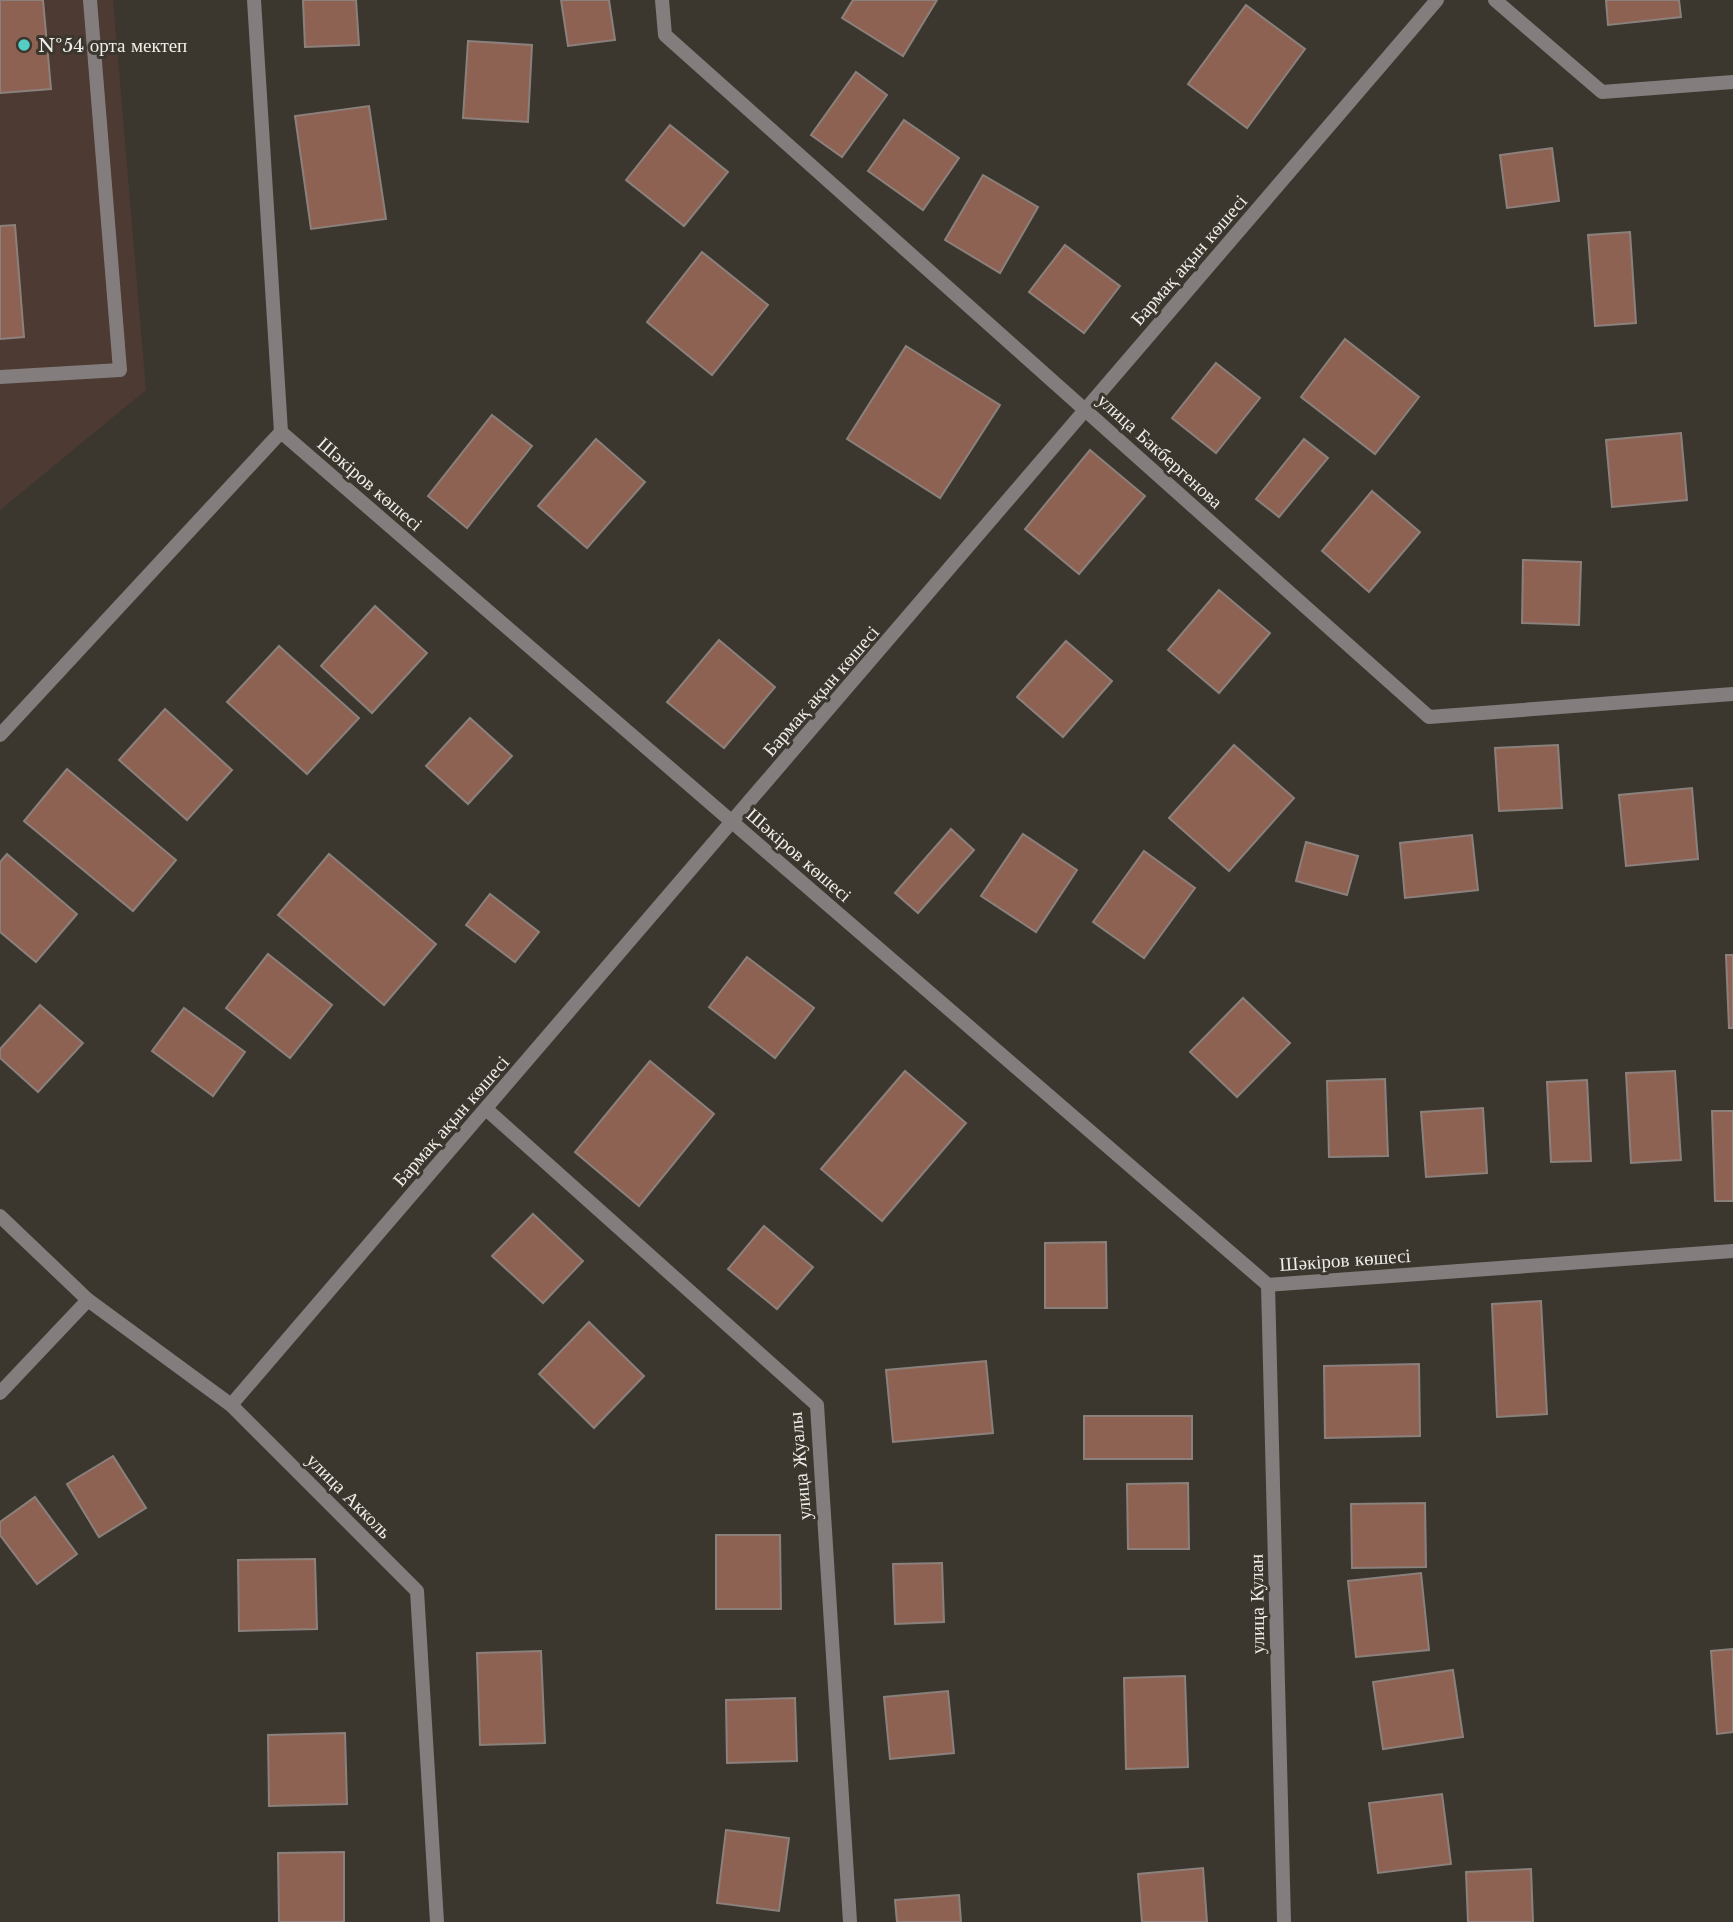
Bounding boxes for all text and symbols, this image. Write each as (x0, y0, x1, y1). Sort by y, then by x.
place label: №54 орта мектеп (38, 34, 187, 57)
marker: №54 орта мектеп (16, 37, 32, 53)
street label: Бармақ ақын көшесі (1126, 190, 1252, 330)
street label: улица Бакбергенова (1093, 389, 1228, 514)
street label: Шәкіров көшесі (313, 432, 427, 536)
street label: Бармақ ақын көшесі (758, 621, 884, 761)
street label: Шәкіров көшесі (742, 803, 856, 907)
street label: Бармақ ақын көшесі (388, 1051, 514, 1191)
street label: Шәкіров көшесі (1279, 1244, 1411, 1276)
street label: улица Жуалы (784, 1411, 816, 1521)
street label: улица Акколь (302, 1449, 397, 1544)
street label: улица Кулан (1245, 1554, 1269, 1654)

